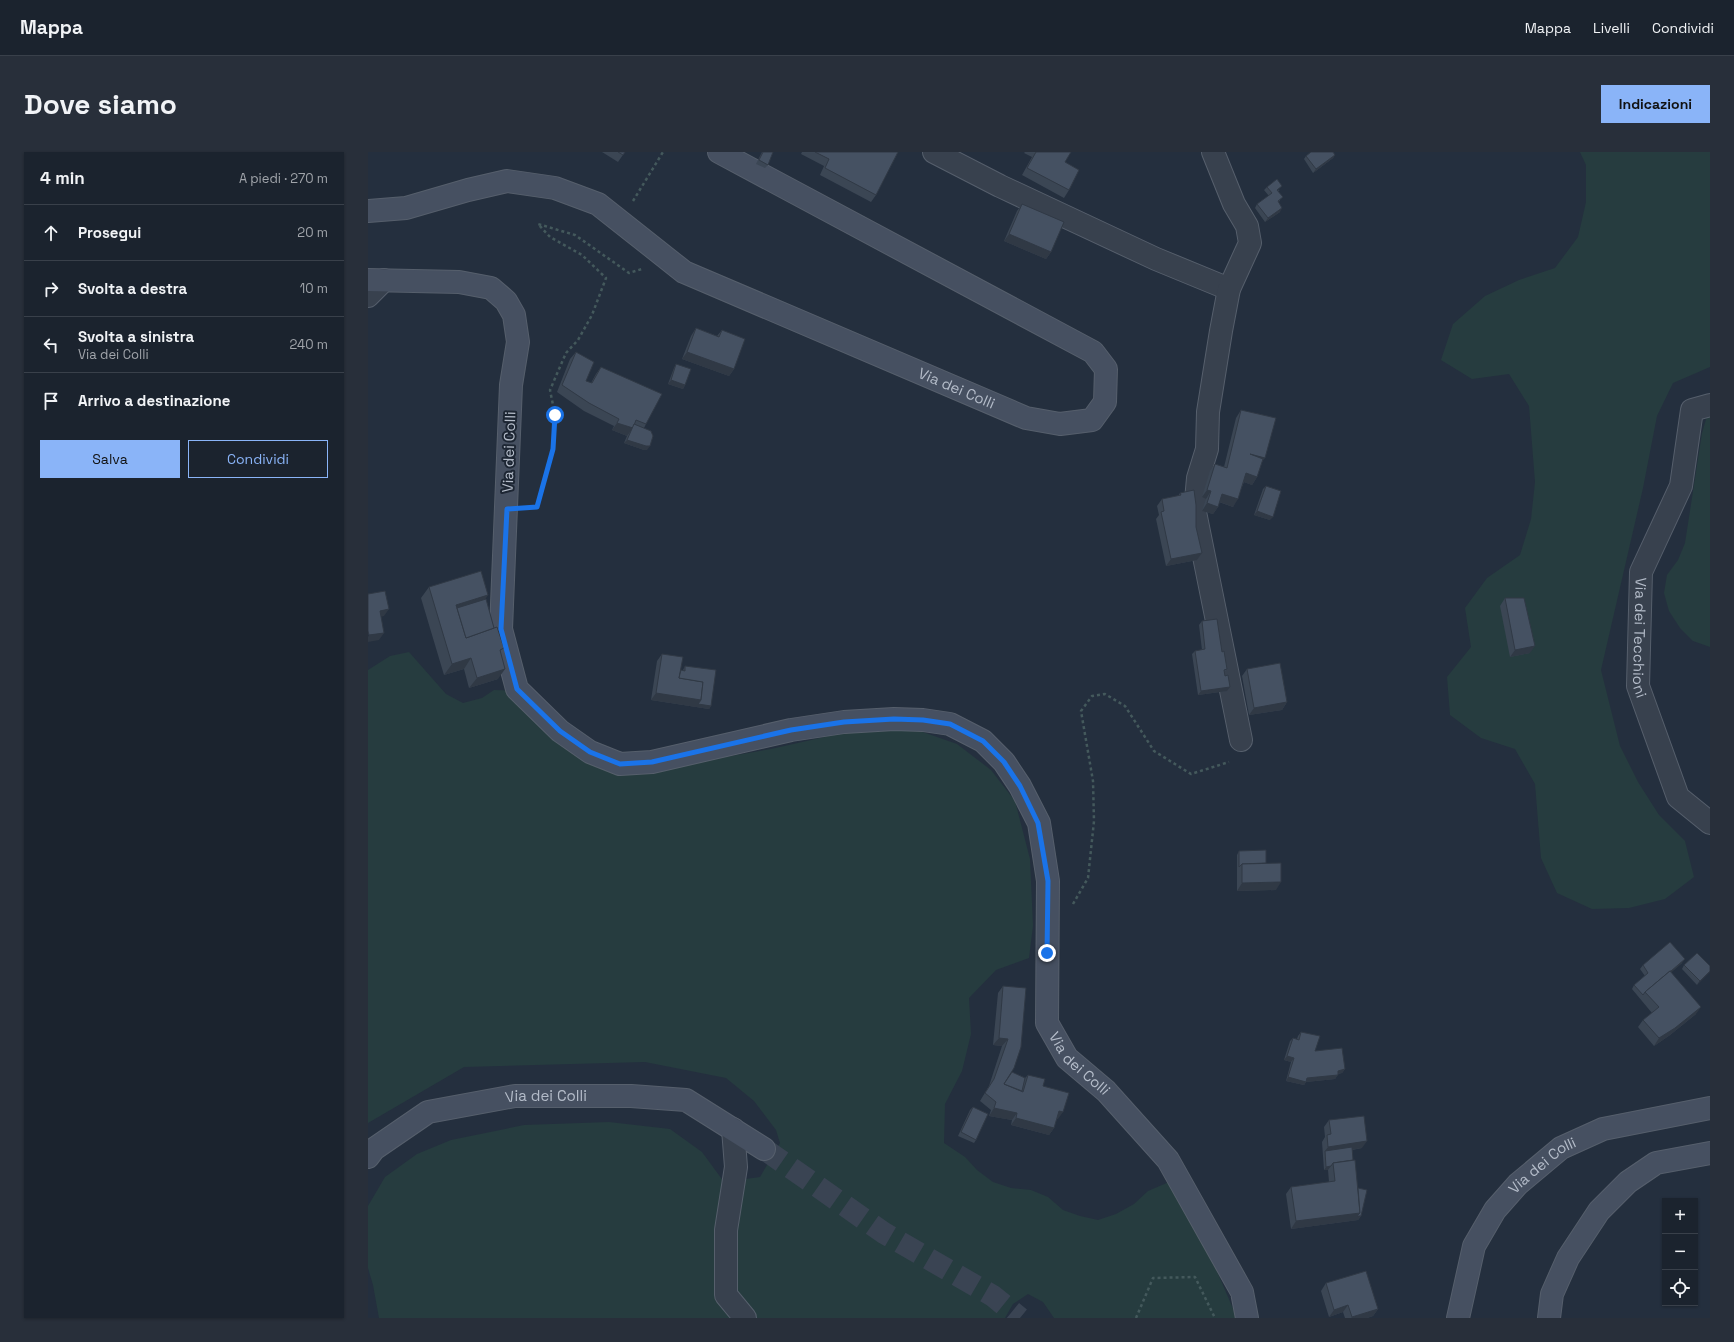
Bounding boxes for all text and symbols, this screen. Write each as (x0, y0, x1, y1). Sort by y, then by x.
text: Mappa (20, 15, 83, 40)
text: Mappa (1525, 19, 1571, 37)
text: Livelli (1593, 19, 1630, 37)
text: Condividi (1652, 19, 1714, 37)
button: Indicazioni (1601, 85, 1710, 123)
text: Dove siamo (24, 86, 177, 122)
text: 4 min (40, 167, 85, 189)
text: A piedi · 270 m (239, 170, 328, 187)
icon: ahead (40, 222, 62, 244)
text: Prosegui (78, 223, 141, 242)
text: 20 m (297, 224, 328, 241)
icon: right (40, 278, 62, 300)
text: Svolta a destra (78, 279, 187, 298)
text: 10 m (300, 280, 328, 297)
text: Svolta a sinistra (78, 327, 194, 346)
icon: left (40, 334, 62, 356)
text: 240 m (290, 336, 328, 353)
text: Via dei Colli (78, 346, 149, 363)
street label: Via dei Colli (915, 363, 998, 413)
icon: arrive (40, 390, 62, 412)
text: Arrivo a destinazione (78, 391, 230, 410)
route start (546, 406, 564, 424)
street label: Via dei Colli (498, 411, 519, 493)
button: Salva (40, 440, 180, 478)
button: Condividi (188, 440, 328, 478)
street label: Via dei Tecchioni (1629, 577, 1651, 700)
route end (1038, 944, 1056, 962)
street label: Via dei Colli (1045, 1028, 1115, 1098)
street label: Via dei Colli (504, 1086, 587, 1107)
street label: Via dei Colli (1504, 1132, 1579, 1197)
map controls (1662, 1198, 1698, 1306)
button: + (1662, 1198, 1698, 1234)
button: − (1662, 1234, 1698, 1270)
button: locate (1662, 1270, 1698, 1306)

